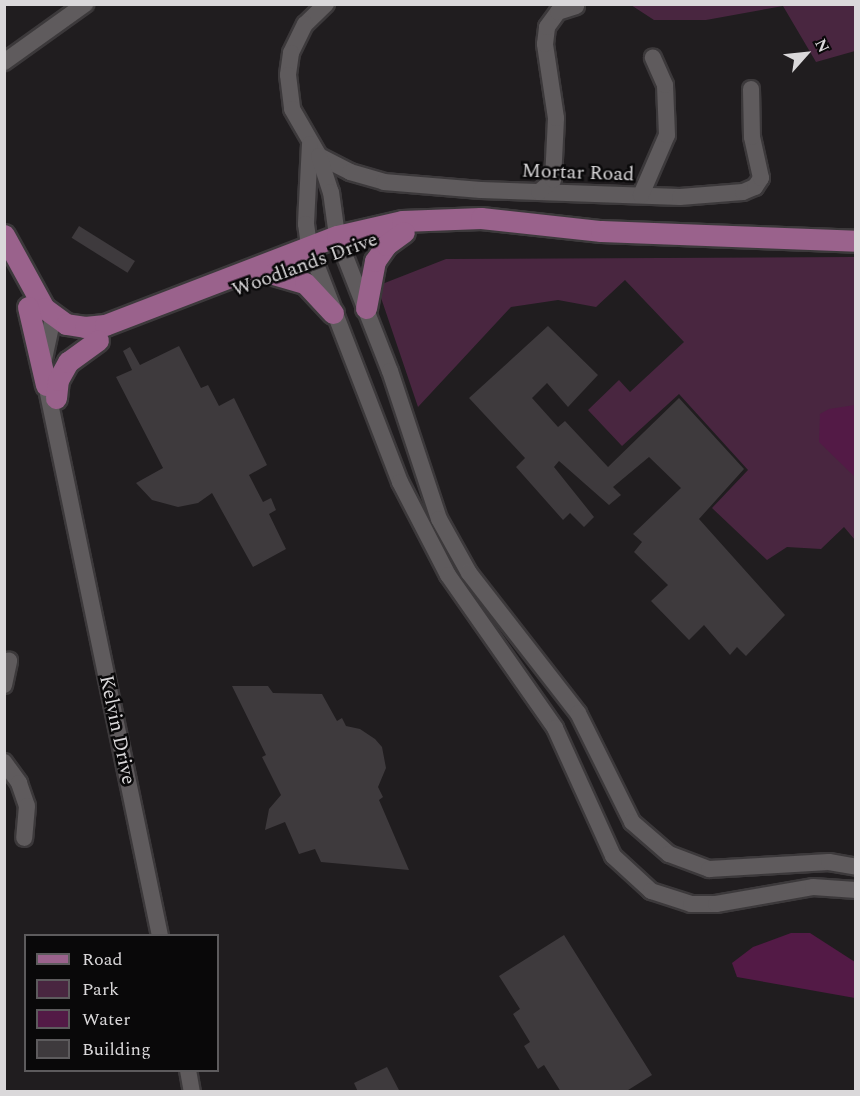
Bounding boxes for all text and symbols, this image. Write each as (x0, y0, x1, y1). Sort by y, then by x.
north arrow (776, 24, 836, 84)
text: N (808, 35, 836, 57)
street label: Mortar Road (521, 159, 635, 187)
street label: Woodlands Drive (229, 228, 381, 302)
street label: Kelvin Drive (94, 673, 140, 787)
legend (24, 934, 219, 1072)
text: Road (82, 946, 123, 973)
text: Park (82, 976, 119, 1003)
text: Water (82, 1006, 130, 1033)
text: Building (82, 1036, 151, 1063)

